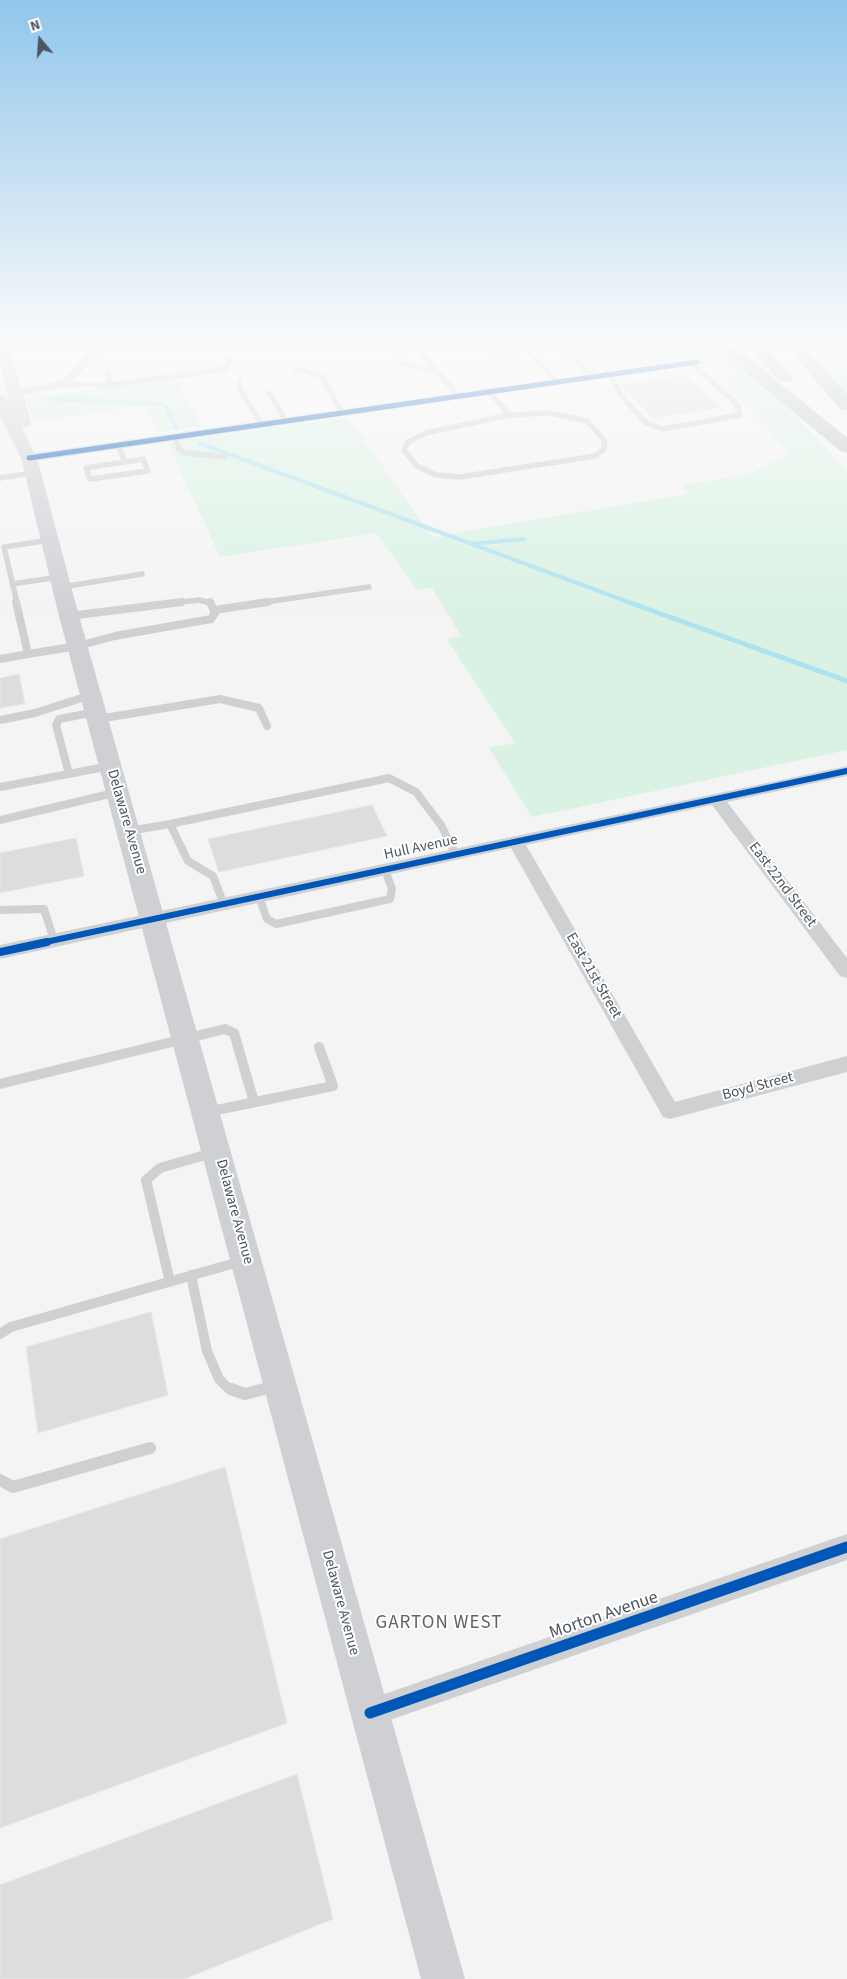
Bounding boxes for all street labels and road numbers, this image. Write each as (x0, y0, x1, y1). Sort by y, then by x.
street label: Delaware Avenue (102, 768, 150, 876)
street label: Hull Avenue (383, 831, 459, 865)
street label: East 22nd Street (744, 839, 820, 931)
street label: East 21st Street (561, 930, 625, 1022)
street label: Boyd Street (721, 1069, 795, 1105)
street label: Delaware Avenue (211, 1158, 257, 1266)
street label: Delaware Avenue (317, 1549, 363, 1657)
street label: Morton Avenue (547, 1587, 661, 1645)

